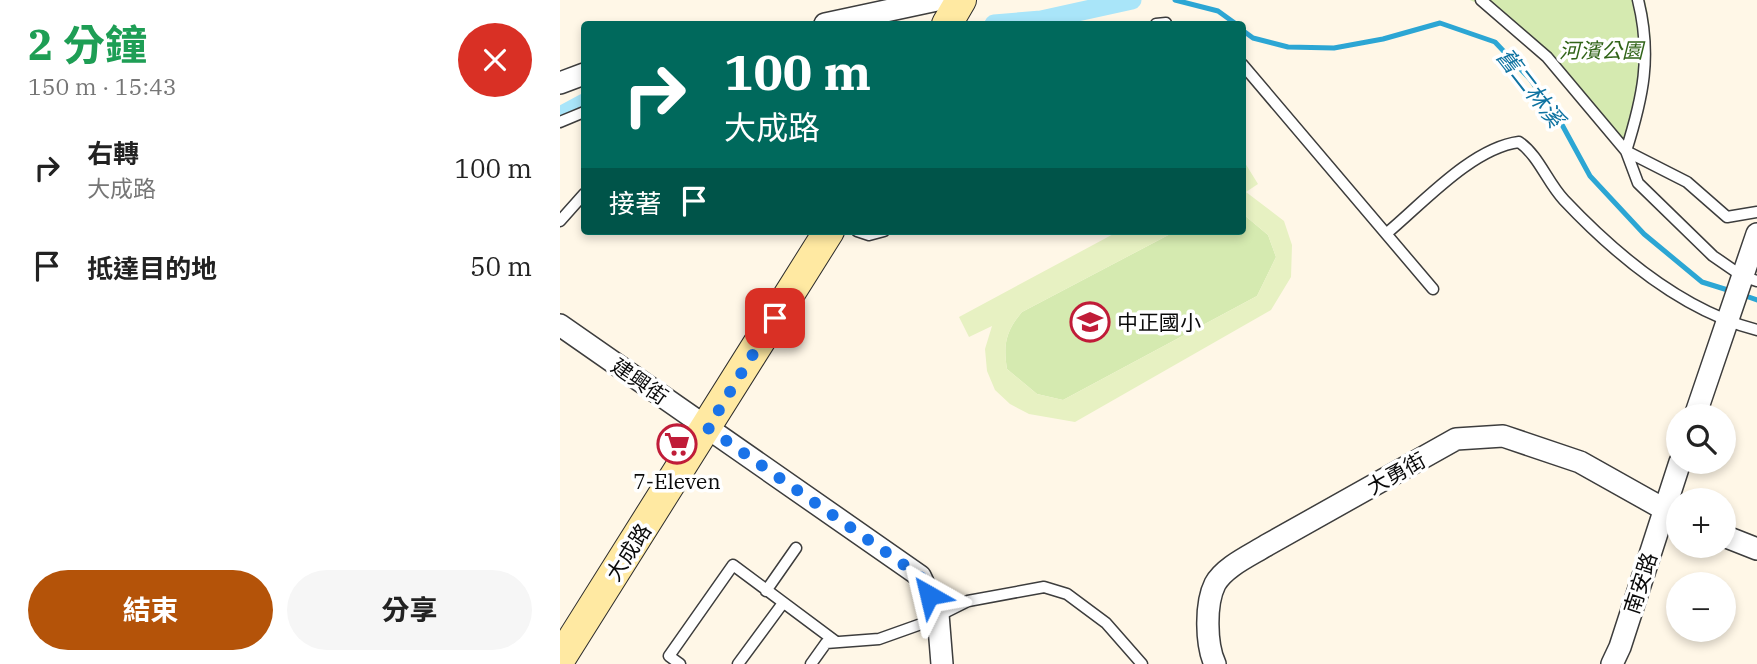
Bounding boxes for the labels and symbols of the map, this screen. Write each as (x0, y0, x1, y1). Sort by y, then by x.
park label: 河濱公園 (1559, 36, 1646, 64)
water label: 舊二林溪 (1491, 42, 1573, 135)
pin (745, 288, 805, 348)
school or university icon: 中正國小 (1069, 301, 1111, 343)
place label: 中正國小 (1117, 308, 1201, 336)
street label: 建興街 (606, 351, 674, 411)
supermarket icon: 7-Eleven (656, 423, 698, 465)
street label: 大勇街 (1362, 445, 1430, 501)
place label: 7-Eleven (633, 467, 721, 495)
street label: 大成路 (599, 518, 657, 586)
street label: 南安路 (1617, 549, 1663, 617)
position arrow (892, 558, 966, 632)

